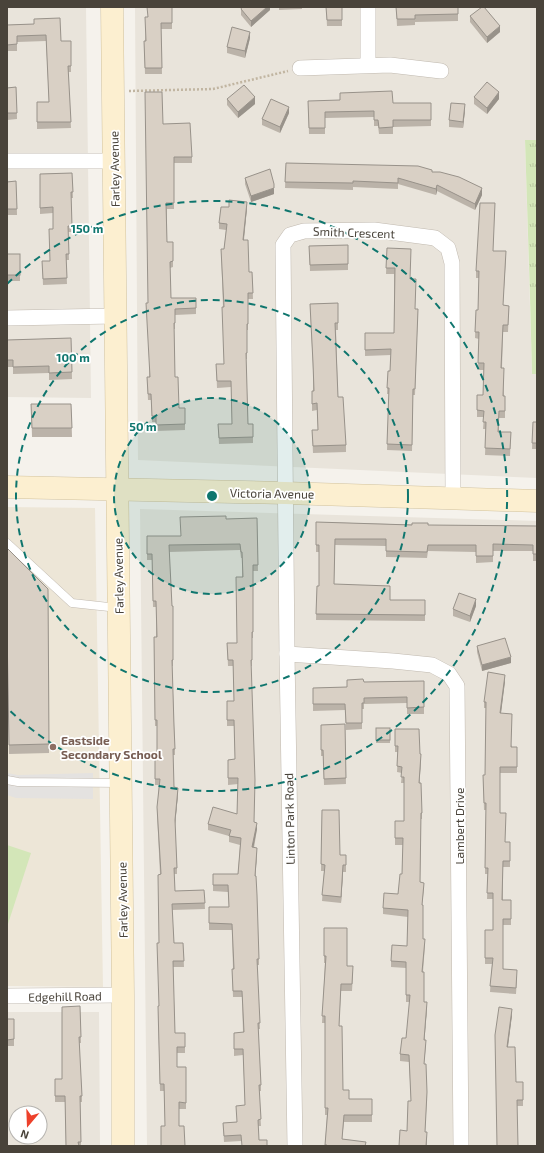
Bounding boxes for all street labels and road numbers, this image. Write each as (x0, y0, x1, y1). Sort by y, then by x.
street label: Farley Avenue (106, 131, 122, 207)
street label: Smith Crescent (313, 224, 396, 240)
street label: Victoria Avenue (230, 485, 314, 501)
street label: Farley Avenue (110, 538, 126, 614)
street label: Linton Park Road (281, 773, 297, 865)
street label: Lambert Drive (452, 787, 466, 865)
street label: Farley Avenue (114, 862, 130, 938)
street label: Edgehill Road (28, 988, 102, 1004)

